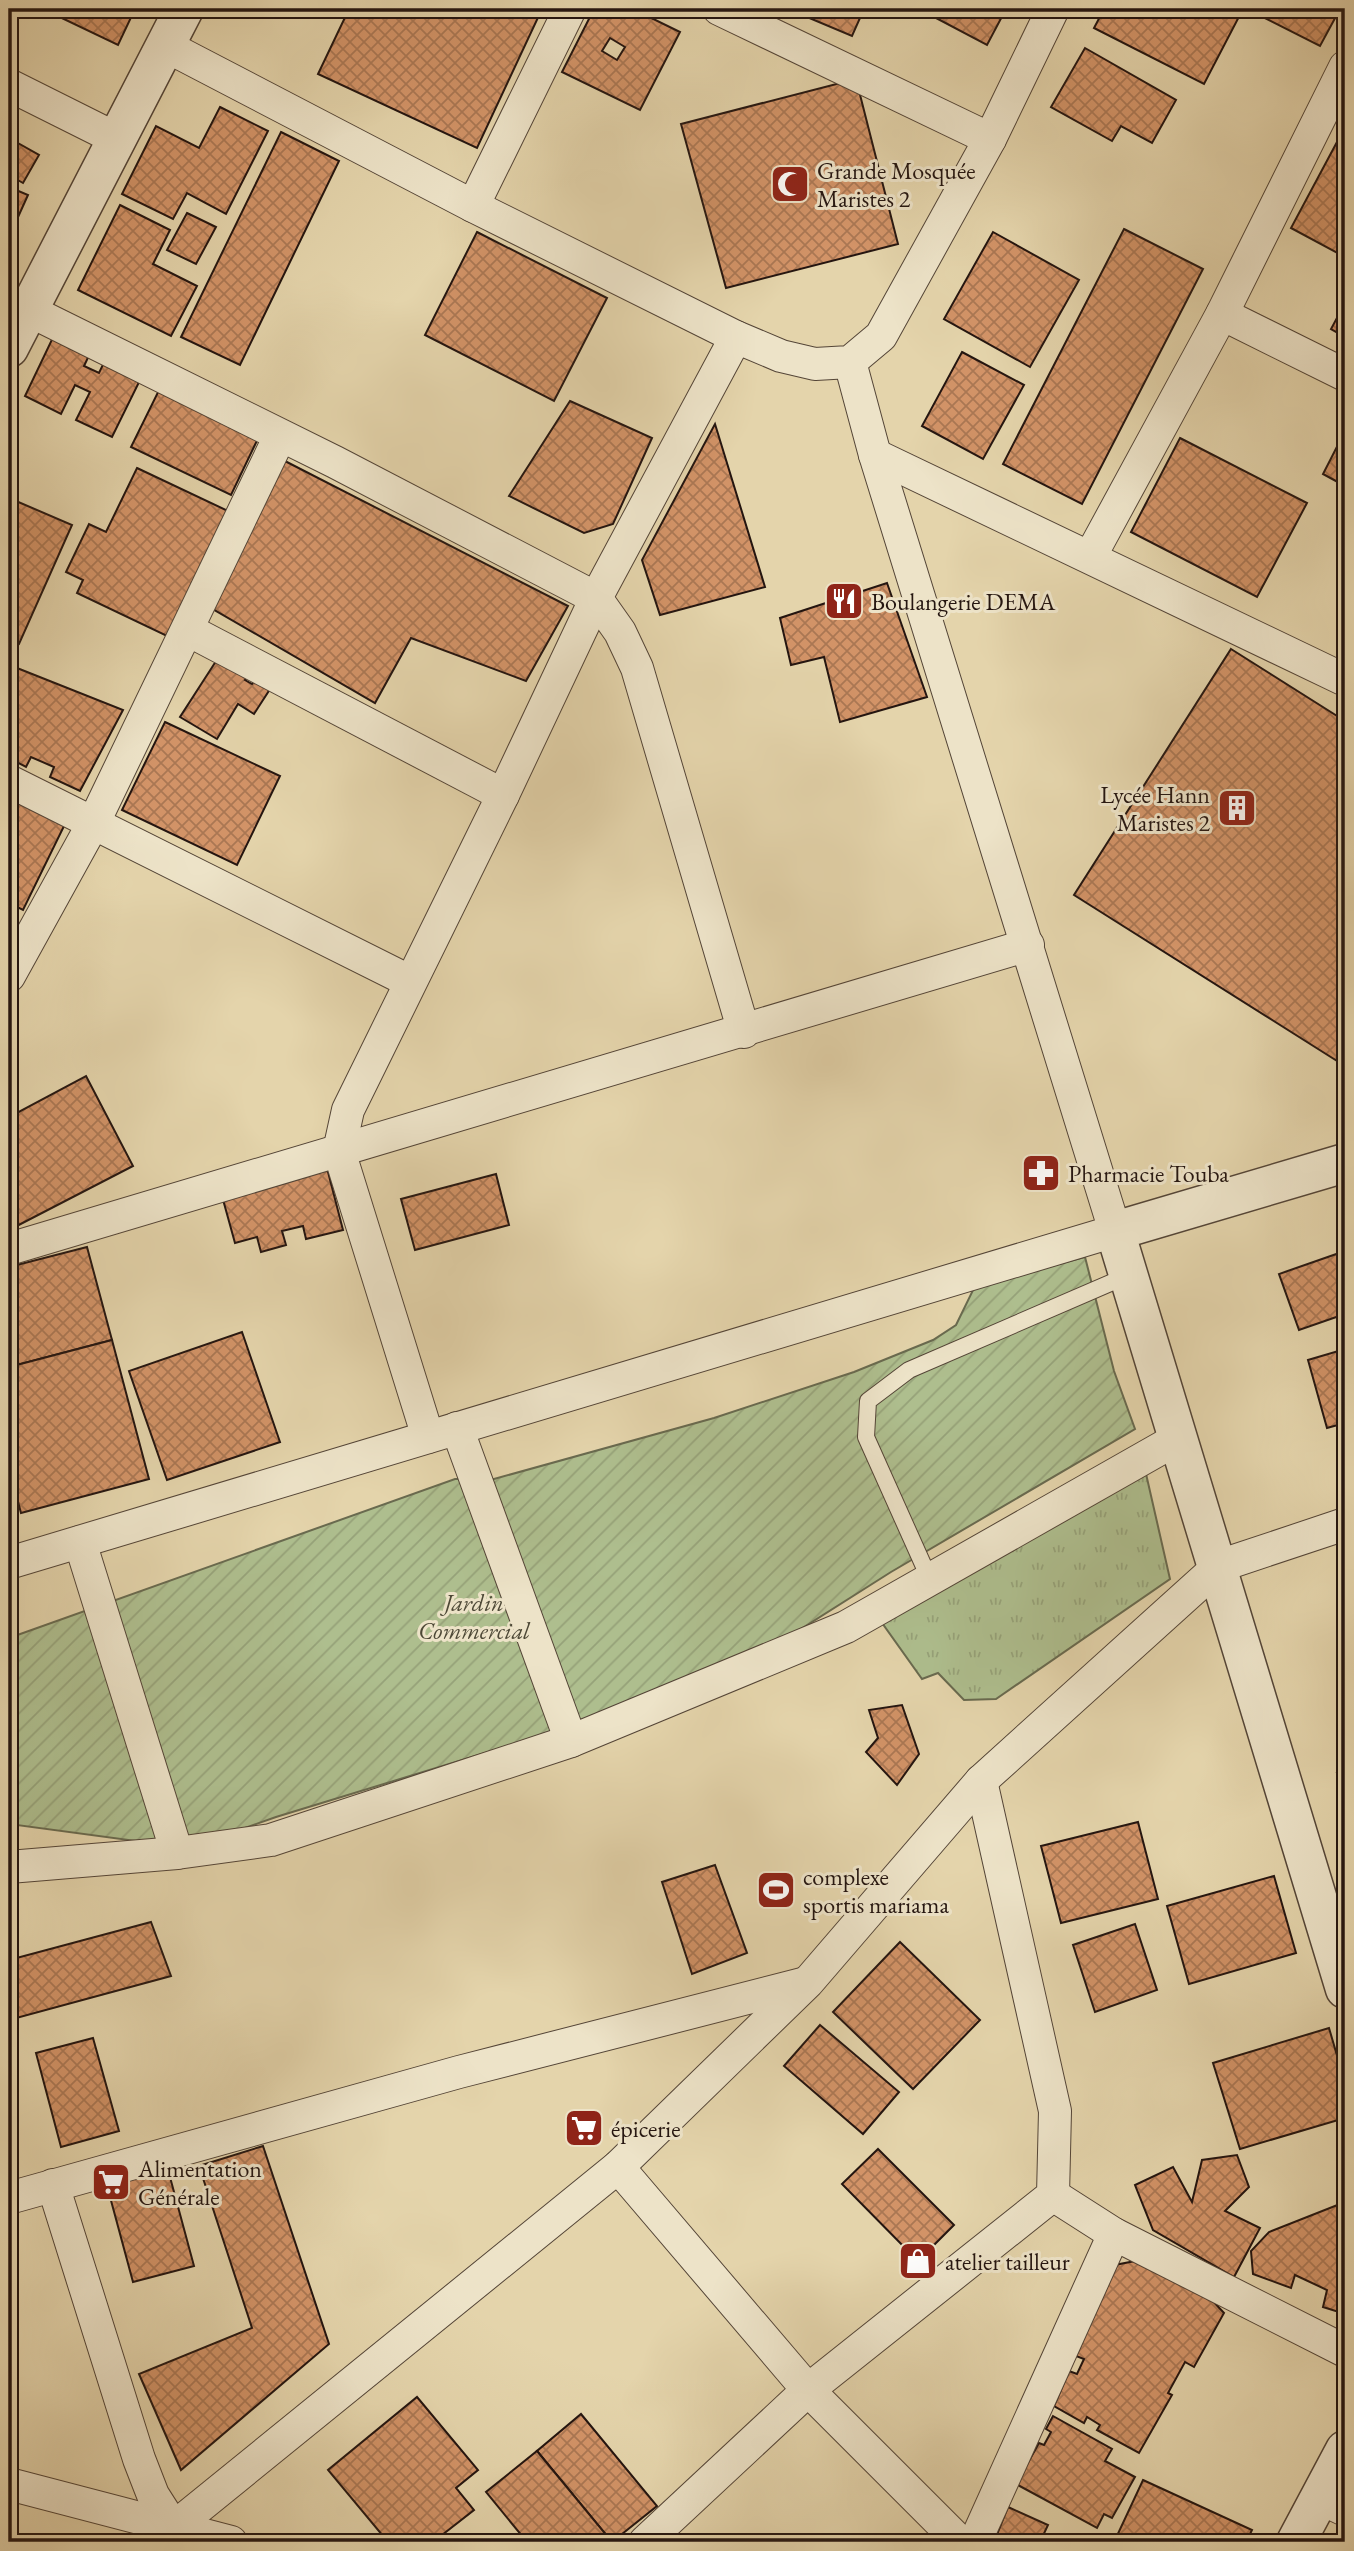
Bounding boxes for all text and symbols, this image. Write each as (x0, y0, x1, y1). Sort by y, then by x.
place label: Grande Mosquée Maristes 2 (817, 155, 976, 214)
mosque icon: Grande Mosquée Maristes 2 (769, 163, 811, 205)
restaurant icon: Boulangerie DEMA (823, 580, 865, 622)
place label: Boulangerie DEMA (871, 586, 1056, 617)
place label: Lycée Hann Maristes 2 (1100, 779, 1210, 838)
building icon: Lycée Hann Maristes 2 (1216, 787, 1258, 829)
pharmacy icon: Pharmacie Touba (1020, 1152, 1062, 1194)
place label: Pharmacie Touba (1068, 1158, 1229, 1189)
park label: Jardin Commercial (418, 1587, 531, 1646)
place label: complexe sportis mariama (803, 1861, 949, 1920)
sports icon: complexe sportis mariama (755, 1869, 797, 1911)
supermarket icon: épicerie (563, 2107, 605, 2149)
place label: épicerie (611, 2113, 681, 2144)
place label: Alimentation Générale (137, 2153, 262, 2212)
supermarket icon: Alimentation Générale (90, 2161, 132, 2203)
shop icon: atelier tailleur (897, 2240, 939, 2282)
place label: atelier tailleur (945, 2246, 1070, 2277)

